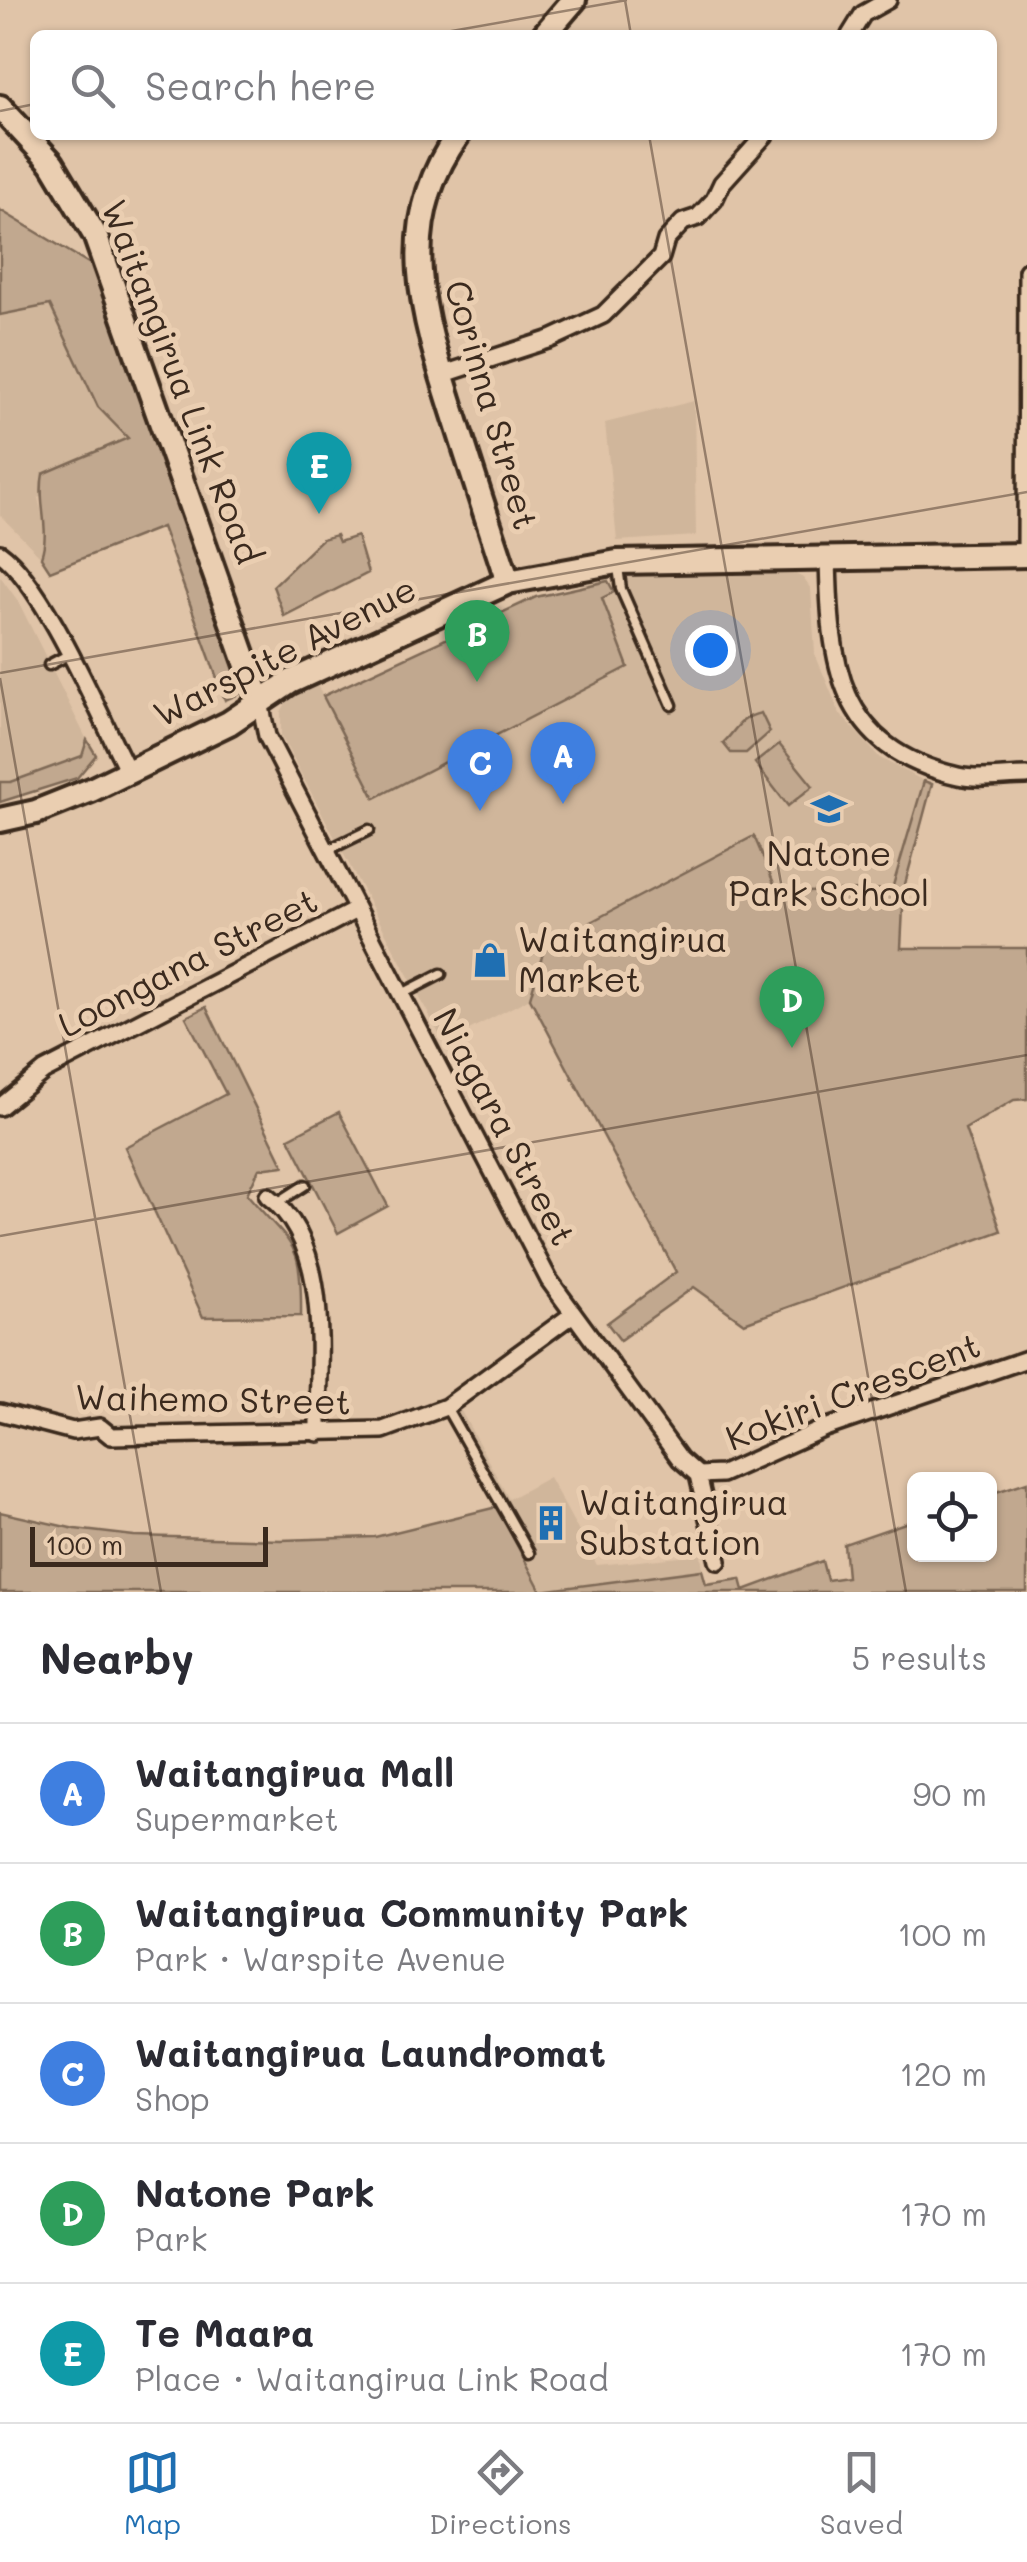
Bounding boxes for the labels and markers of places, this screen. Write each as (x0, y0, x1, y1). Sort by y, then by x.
pin: E (286, 432, 352, 514)
pin: B (444, 600, 510, 682)
pin: A (530, 722, 596, 804)
pin: C (448, 728, 512, 811)
school or university icon: Natone Park School (810, 790, 848, 828)
place label: Natone Park School (729, 829, 929, 915)
place label: Waitangirua Market (518, 915, 727, 1001)
shop icon: Waitangirua Market (471, 941, 509, 979)
pin: D (760, 966, 824, 1048)
place label: Waitangirua Substation (579, 1478, 788, 1564)
building icon: Waitangirua Substation (532, 1504, 570, 1542)

